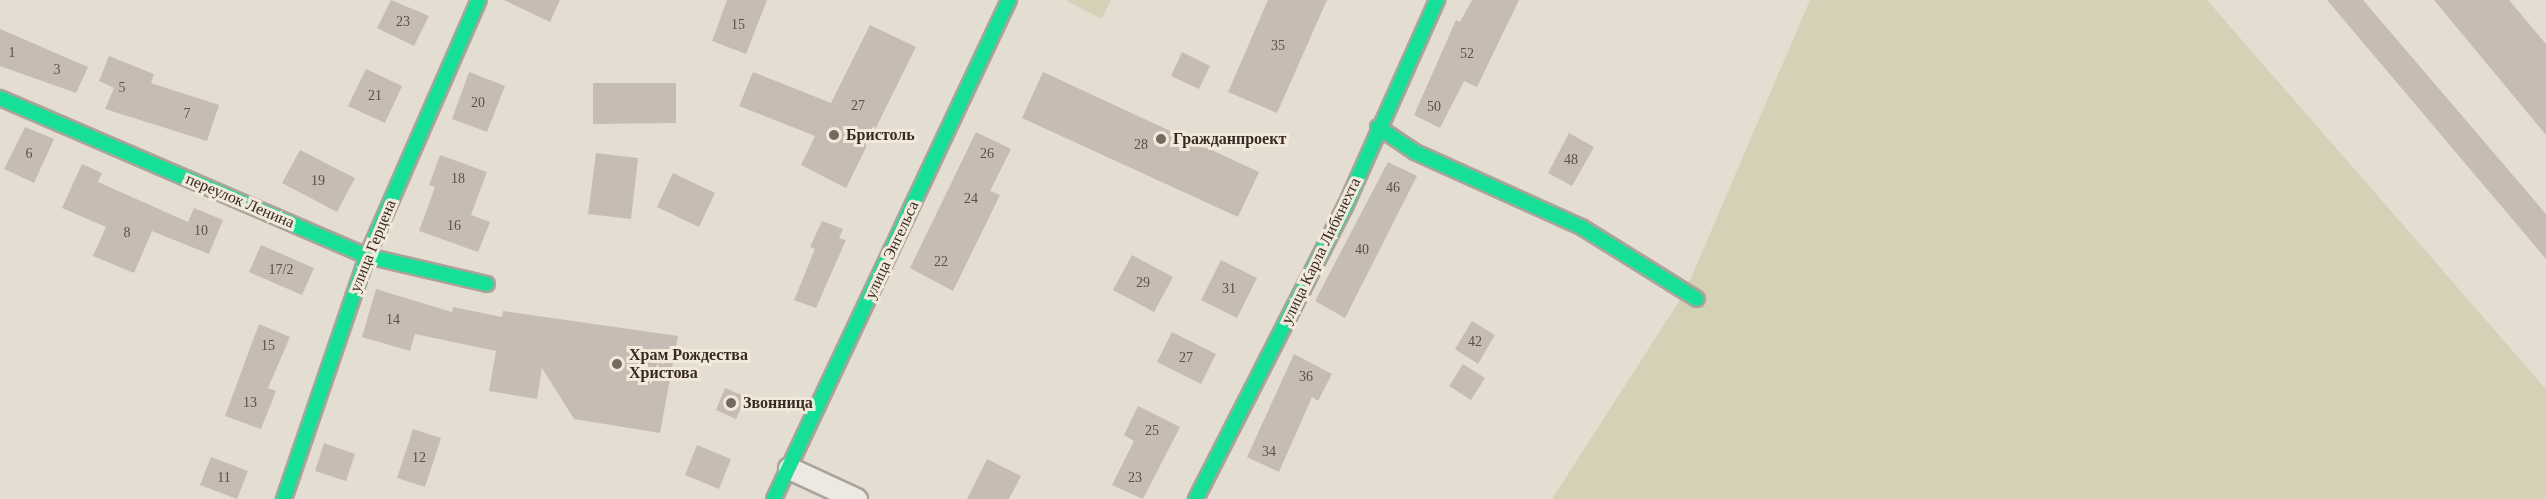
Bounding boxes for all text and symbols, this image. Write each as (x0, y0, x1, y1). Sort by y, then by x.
house number: 23 (396, 14, 410, 30)
house number: 15 (731, 17, 745, 33)
house number: 35 (1271, 38, 1285, 54)
house number: 1 (8, 45, 16, 61)
house number: 52 (1460, 46, 1474, 62)
house number: 3 (54, 62, 60, 78)
house number: 5 (118, 80, 125, 96)
house number: 21 (368, 88, 382, 104)
house number: 20 (471, 95, 485, 111)
house number: 27 (851, 98, 865, 114)
house number: 50 (1427, 99, 1441, 115)
house number: 7 (184, 106, 190, 122)
place label: Бристоль (846, 125, 915, 145)
marker: Бристоль (827, 128, 841, 142)
place label: Гражданпроект (1173, 129, 1286, 149)
marker: Гражданпроект (1154, 132, 1168, 146)
house number: 28 (1134, 137, 1148, 153)
house number: 6 (26, 146, 32, 162)
house number: 26 (980, 146, 994, 162)
house number: 48 (1564, 152, 1578, 168)
street label: переулок Ленина (183, 169, 297, 233)
house number: 18 (451, 171, 465, 187)
house number: 19 (311, 173, 325, 189)
street label: улица Карла Либкнехта (1277, 175, 1365, 327)
house number: 46 (1386, 180, 1400, 196)
house number: 24 (964, 191, 978, 207)
street label: улица Герцена (346, 197, 400, 295)
street label: улица Энгельса (861, 198, 923, 302)
house number: 16 (447, 218, 461, 234)
house number: 10 (194, 223, 208, 239)
house number: 8 (124, 225, 130, 241)
house number: 40 (1355, 242, 1369, 258)
house number: 22 (934, 254, 948, 270)
house number: 17/2 (269, 262, 293, 278)
house number: 29 (1136, 275, 1150, 291)
house number: 31 (1222, 281, 1236, 297)
house number: 14 (386, 312, 400, 328)
house number: 42 (1468, 334, 1482, 350)
house number: 15 (261, 338, 275, 354)
place label: Храм Рождества Христова (629, 345, 748, 383)
house number: 27 (1179, 350, 1193, 366)
marker: Храм Рождества Христова (610, 357, 624, 371)
house number: 36 (1299, 369, 1313, 385)
place label: Звонница (743, 393, 813, 413)
house number: 13 (243, 395, 257, 411)
marker: Звонница (724, 396, 738, 410)
house number: 25 (1145, 423, 1159, 439)
house number: 34 (1262, 444, 1276, 460)
house number: 12 (412, 450, 426, 466)
house number: 11 (217, 470, 231, 486)
house number: 23 (1128, 470, 1142, 486)

